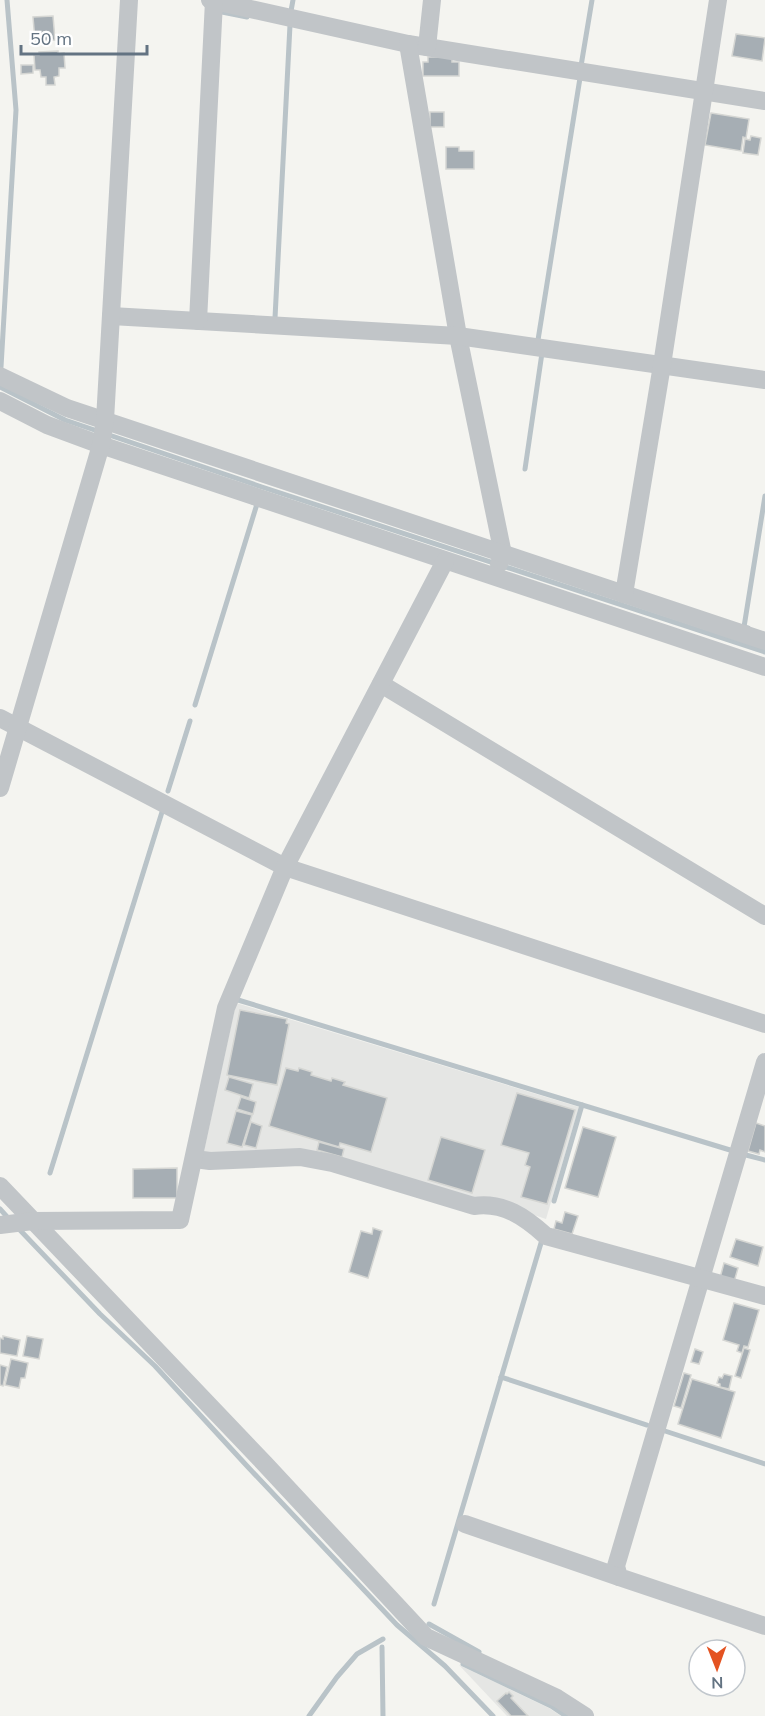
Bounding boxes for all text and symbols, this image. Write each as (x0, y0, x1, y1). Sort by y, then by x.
scale bar (21, 18, 147, 56)
text: 50 m (30, 27, 72, 50)
north arrow (687, 1638, 747, 1698)
text: N (711, 1673, 723, 1693)

